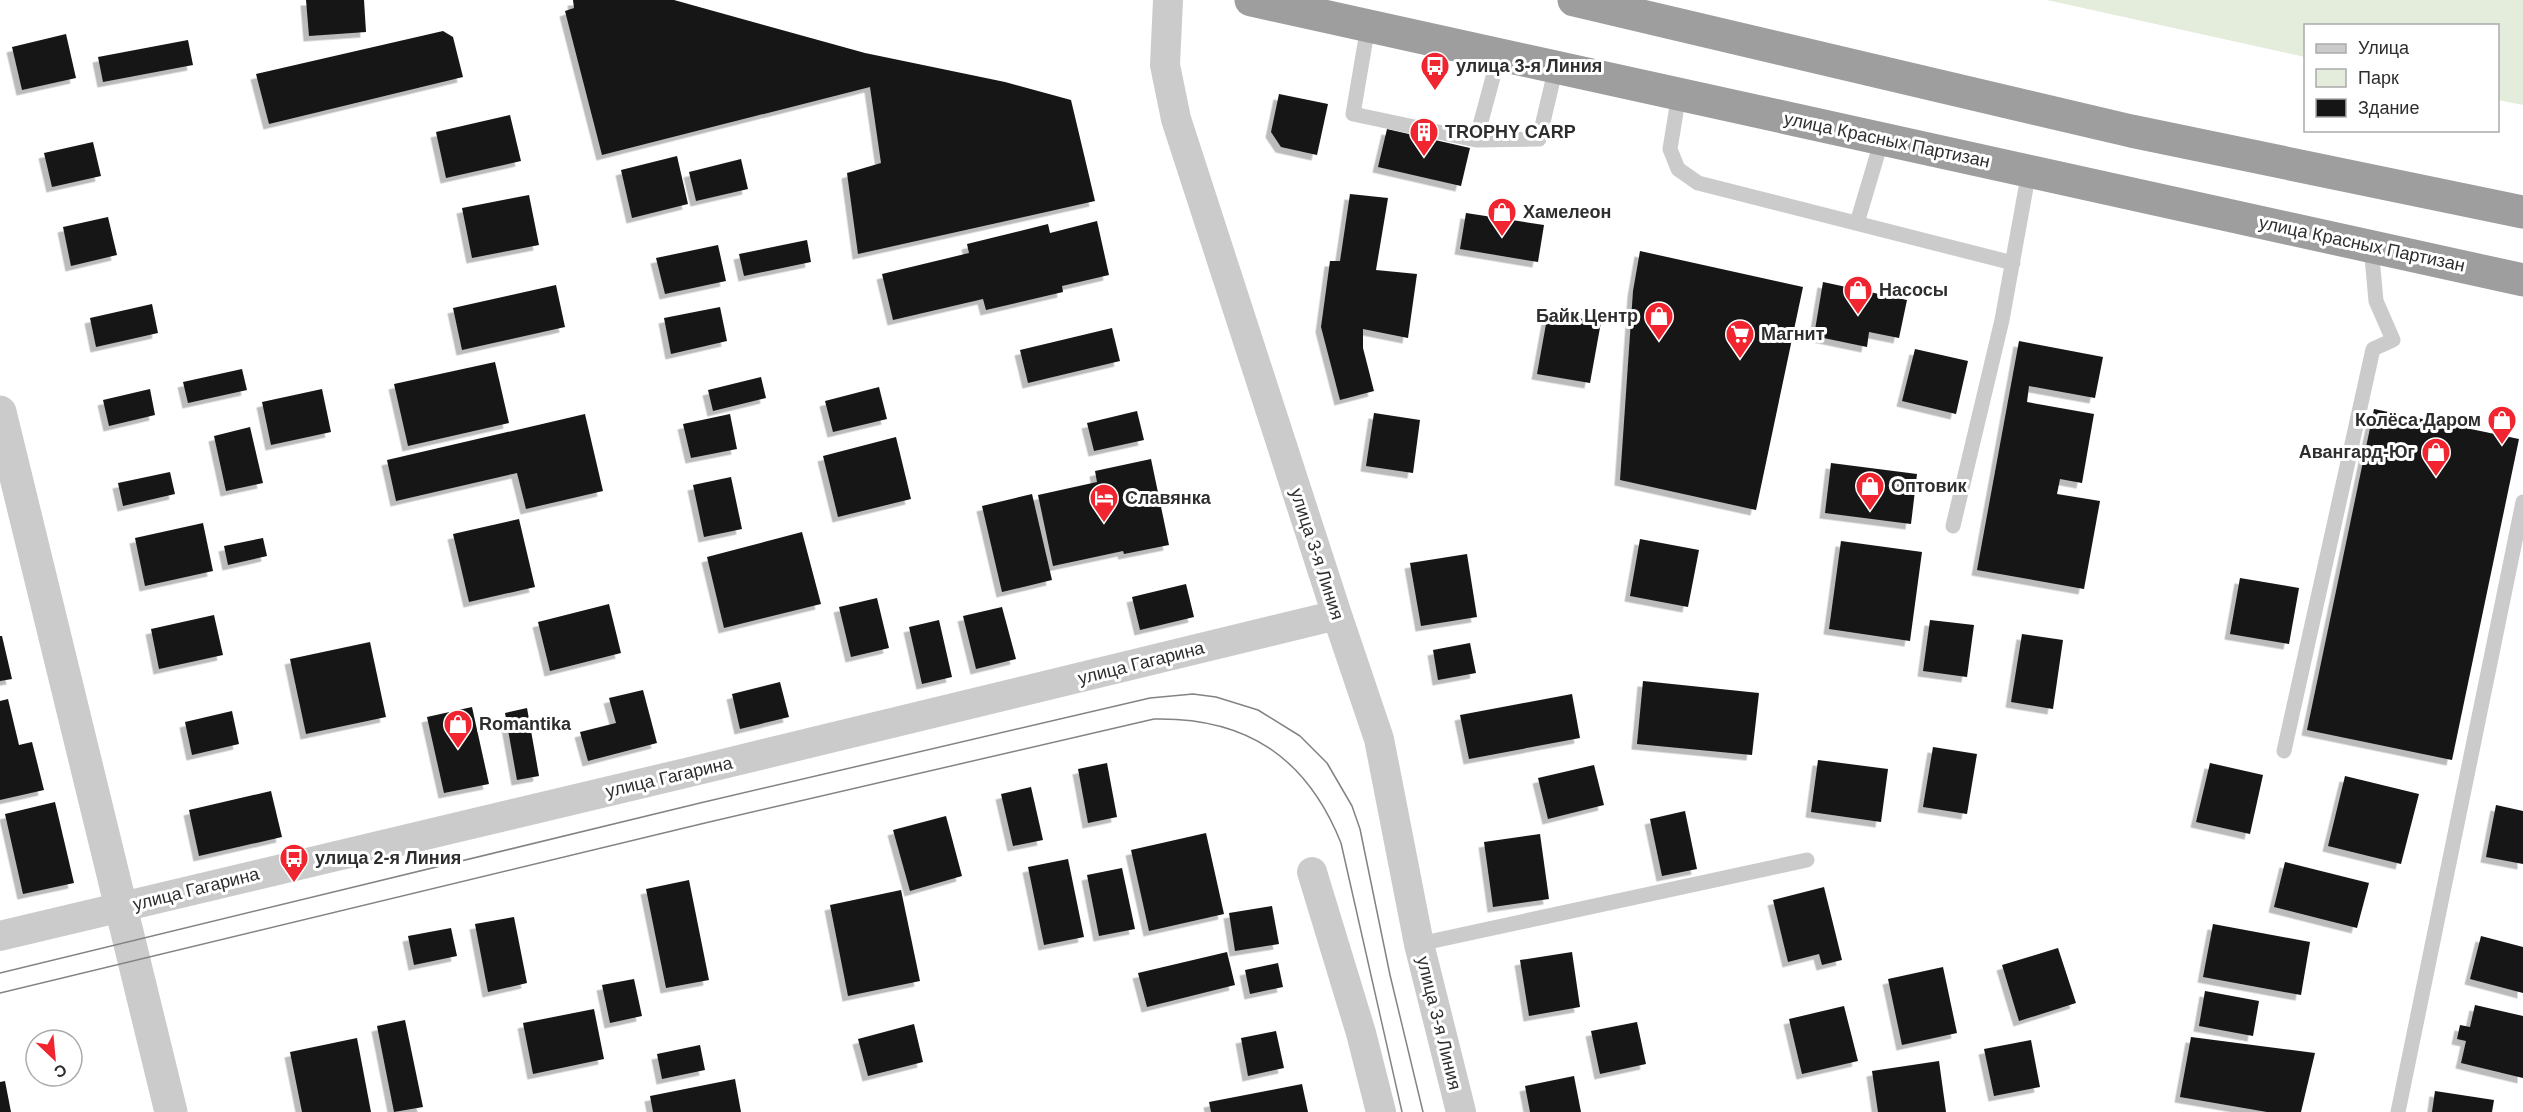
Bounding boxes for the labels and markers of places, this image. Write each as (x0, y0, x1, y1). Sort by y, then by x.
bus stop icon: улица 3-я Линия (1419, 50, 1451, 92)
place label: улица 3-я Линия (1456, 56, 1602, 76)
building icon: TROPHY CARP (1408, 116, 1440, 158)
place label: TROPHY CARP (1445, 122, 1576, 142)
shop icon: Хамелеон (1486, 196, 1518, 238)
place label: Хамелеон (1523, 202, 1611, 222)
shop icon: Насосы (1842, 274, 1874, 316)
place label: Насосы (1879, 280, 1948, 300)
shop icon: Байк Центр (1643, 300, 1675, 342)
place label: Байк Центр (1536, 306, 1638, 326)
supermarket icon: Магнит (1724, 318, 1756, 360)
place label: Магнит (1761, 324, 1825, 344)
shop icon: Колёса Даром (2486, 404, 2518, 446)
place label: Колёса Даром (2355, 410, 2481, 430)
shop icon: Авангард-Юг (2420, 436, 2452, 478)
place label: Авангард-Юг (2299, 442, 2415, 462)
shop icon: Оптовик (1854, 470, 1886, 512)
place label: Оптовик (1891, 476, 1968, 496)
hotel icon: Славянка (1088, 482, 1120, 524)
place label: Славянка (1125, 488, 1212, 508)
shop icon: Romantika (442, 708, 474, 750)
place label: Romantika (479, 714, 572, 734)
bus stop icon: улица 2-я Линия (278, 842, 310, 884)
place label: улица 2-я Линия (315, 848, 461, 868)

